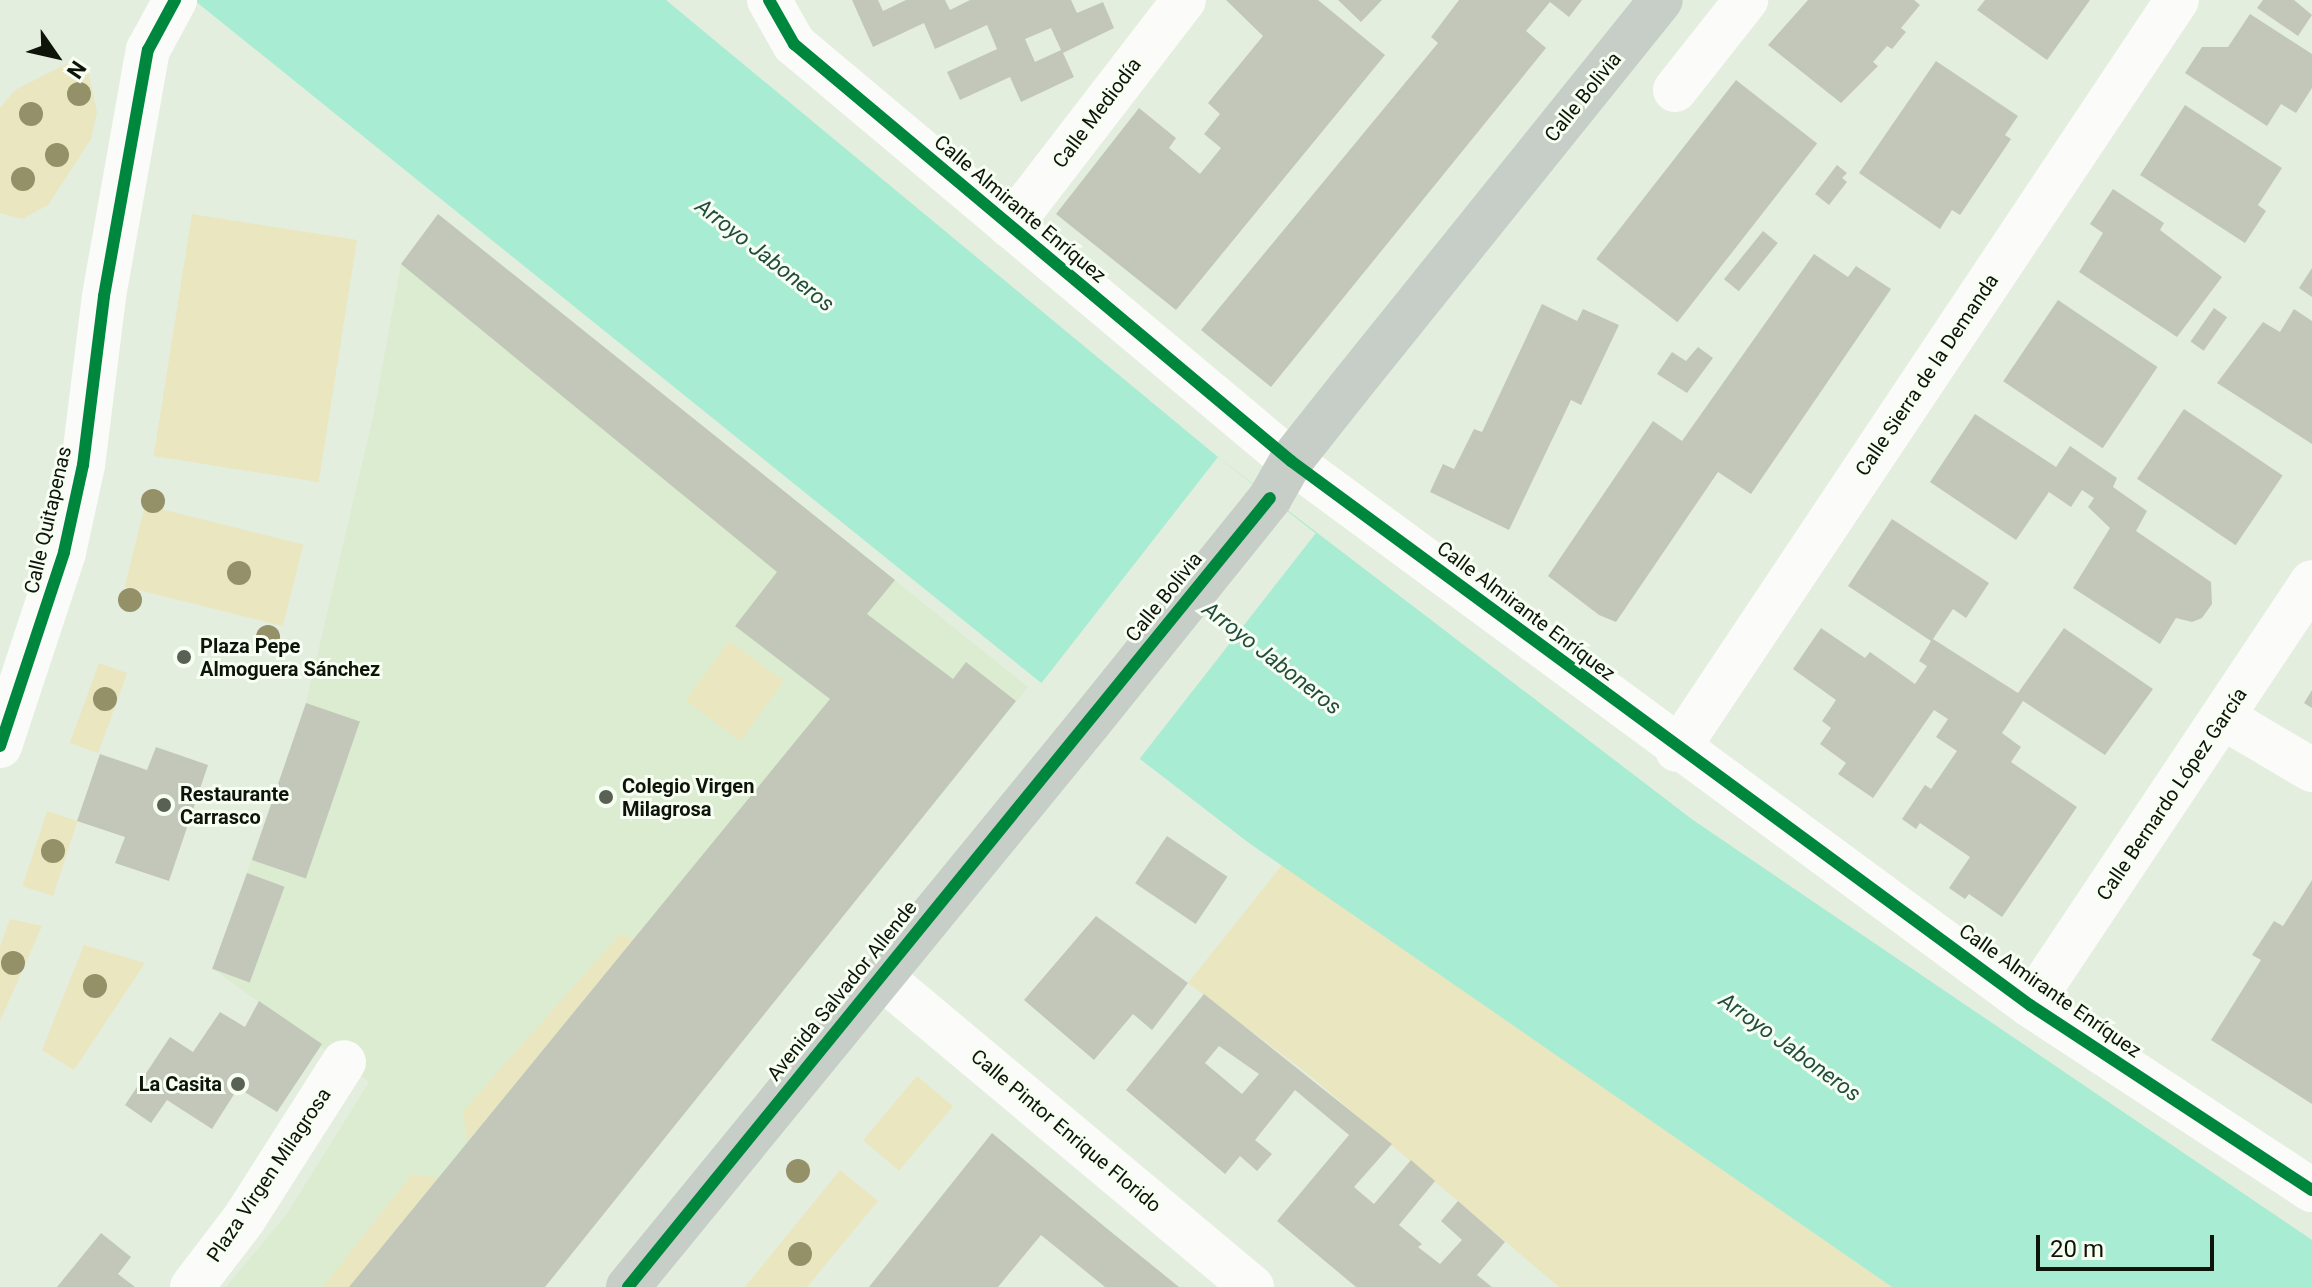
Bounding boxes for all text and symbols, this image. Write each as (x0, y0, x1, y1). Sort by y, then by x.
north arrow (16, 16, 96, 96)
street label: Calle Bolivia (1540, 47, 1626, 147)
street label: Calle Mediodía (1048, 53, 1146, 173)
text: N (62, 56, 91, 83)
street label: Calle Almirante Enríquez (929, 130, 1111, 288)
water label: Arroyo Jaboneros (690, 193, 840, 317)
street label: Calle Sierra de la Demanda (1850, 269, 2004, 481)
street label: Calle Quitapenas (19, 444, 77, 596)
street label: Calle Almirante Enríquez (1432, 536, 1620, 686)
street label: Calle Bolivia (1121, 547, 1207, 647)
water label: Arroyo Jaboneros (1197, 596, 1347, 720)
place label: Plaza Pepe Almoguera Sánchez (200, 634, 380, 681)
marker: Plaza Pepe Almoguera Sánchez (175, 648, 193, 666)
street label: Calle Bernardo López García (2092, 683, 2252, 905)
place label: Colegio Virgen Milagrosa (622, 774, 754, 821)
place label: Restaurante Carrasco (180, 782, 289, 829)
marker: Colegio Virgen Milagrosa (597, 788, 615, 806)
marker: Restaurante Carrasco (155, 796, 173, 814)
street label: Avenida Salvador Allende (762, 896, 922, 1086)
street label: Calle Almirante Enríquez (1954, 919, 2146, 1063)
water label: Arroyo Jaboneros (1714, 987, 1866, 1107)
street label: Calle Pintor Enrique Florido (966, 1044, 1166, 1218)
place label: La Casita (139, 1072, 222, 1096)
marker: La Casita (229, 1075, 247, 1093)
street label: Plaza Virgen Milagrosa (202, 1083, 336, 1267)
scale bar (2040, 1219, 2218, 1269)
text: 20 m (2050, 1235, 2104, 1263)

